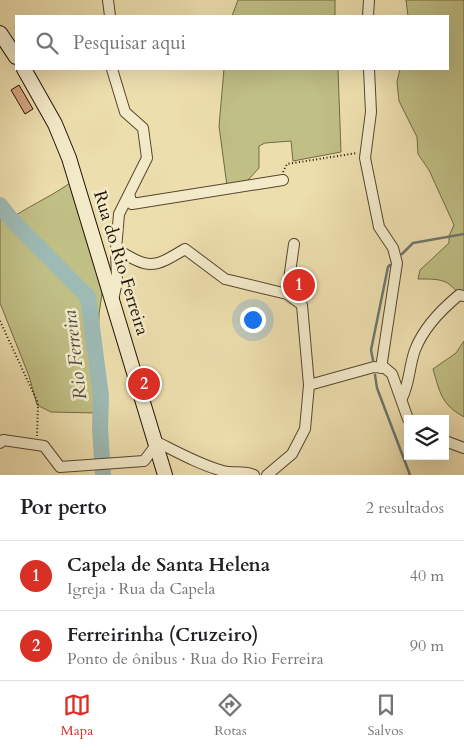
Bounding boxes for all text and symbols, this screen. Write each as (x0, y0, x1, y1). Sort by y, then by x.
search box (15, 15, 449, 70)
icon: search (33, 29, 61, 57)
text: Pesquisar aqui (73, 30, 186, 56)
street label: Rua do Rio Ferreira (87, 187, 155, 339)
pin: 1 (283, 266, 315, 304)
your location (240, 307, 266, 333)
water label: Rio Ferreira (57, 308, 93, 401)
pin: 2 (128, 365, 160, 403)
map controls (404, 415, 449, 460)
button: layers (404, 415, 449, 460)
text: Por perto (20, 493, 107, 522)
text: 2 resultados (366, 497, 444, 519)
text: Capela de Santa Helena (67, 552, 270, 578)
text: 1 (32, 565, 40, 587)
text: 40 m (410, 565, 444, 587)
text: Igreja · Rua da Capela (67, 578, 215, 600)
text: Ferreirinha (Cruzeiro) (67, 622, 258, 648)
text: 2 (32, 635, 40, 657)
text: 90 m (410, 635, 444, 657)
text: Ponto de ônibus · Rua do Rio Ferreira (67, 648, 324, 670)
tab: Mapa (60, 691, 93, 740)
tab: Rotas (214, 691, 247, 740)
tab: Salvos (368, 691, 404, 740)

